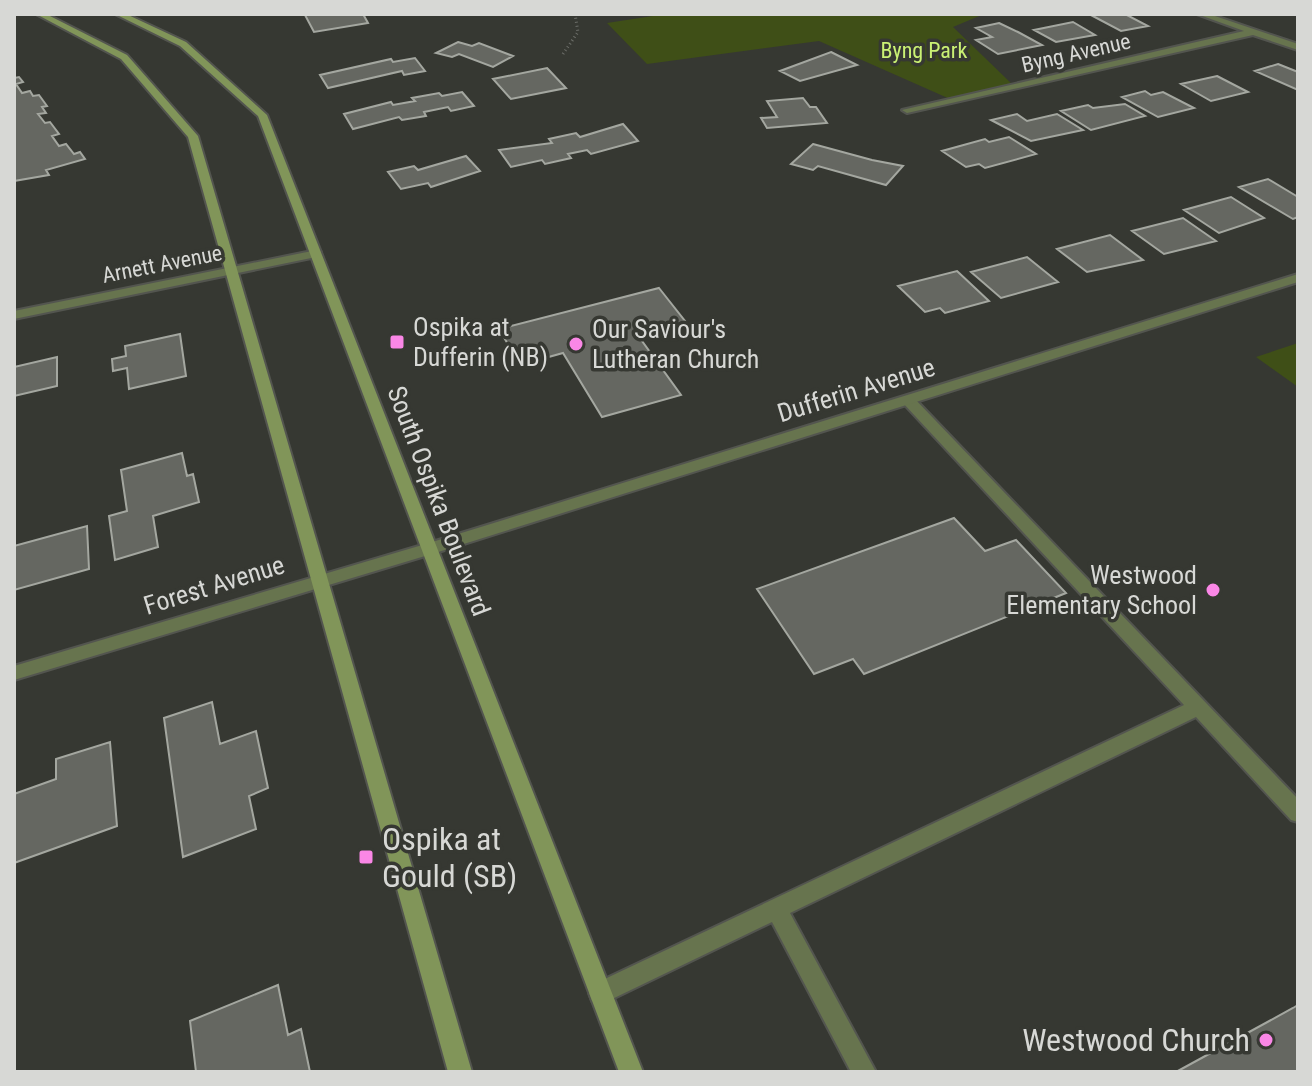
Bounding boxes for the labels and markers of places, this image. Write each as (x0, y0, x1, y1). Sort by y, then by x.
place label: Ospika at Dufferin (NB) (413, 312, 548, 372)
place label: Our Saviour's Lutheran Church (592, 314, 759, 374)
marker: Ospika at Dufferin (NB) (388, 333, 406, 351)
marker: Our Saviour's Lutheran Church (567, 335, 585, 353)
place label: Westwood Elementary School (1006, 560, 1197, 620)
marker: Westwood Elementary School (1204, 581, 1222, 599)
place label: Ospika at Gould (SB) (382, 820, 517, 895)
marker: Ospika at Gould (SB) (357, 848, 375, 866)
place label: Westwood Church (1022, 1021, 1250, 1059)
marker: Westwood Church (1257, 1031, 1275, 1049)

